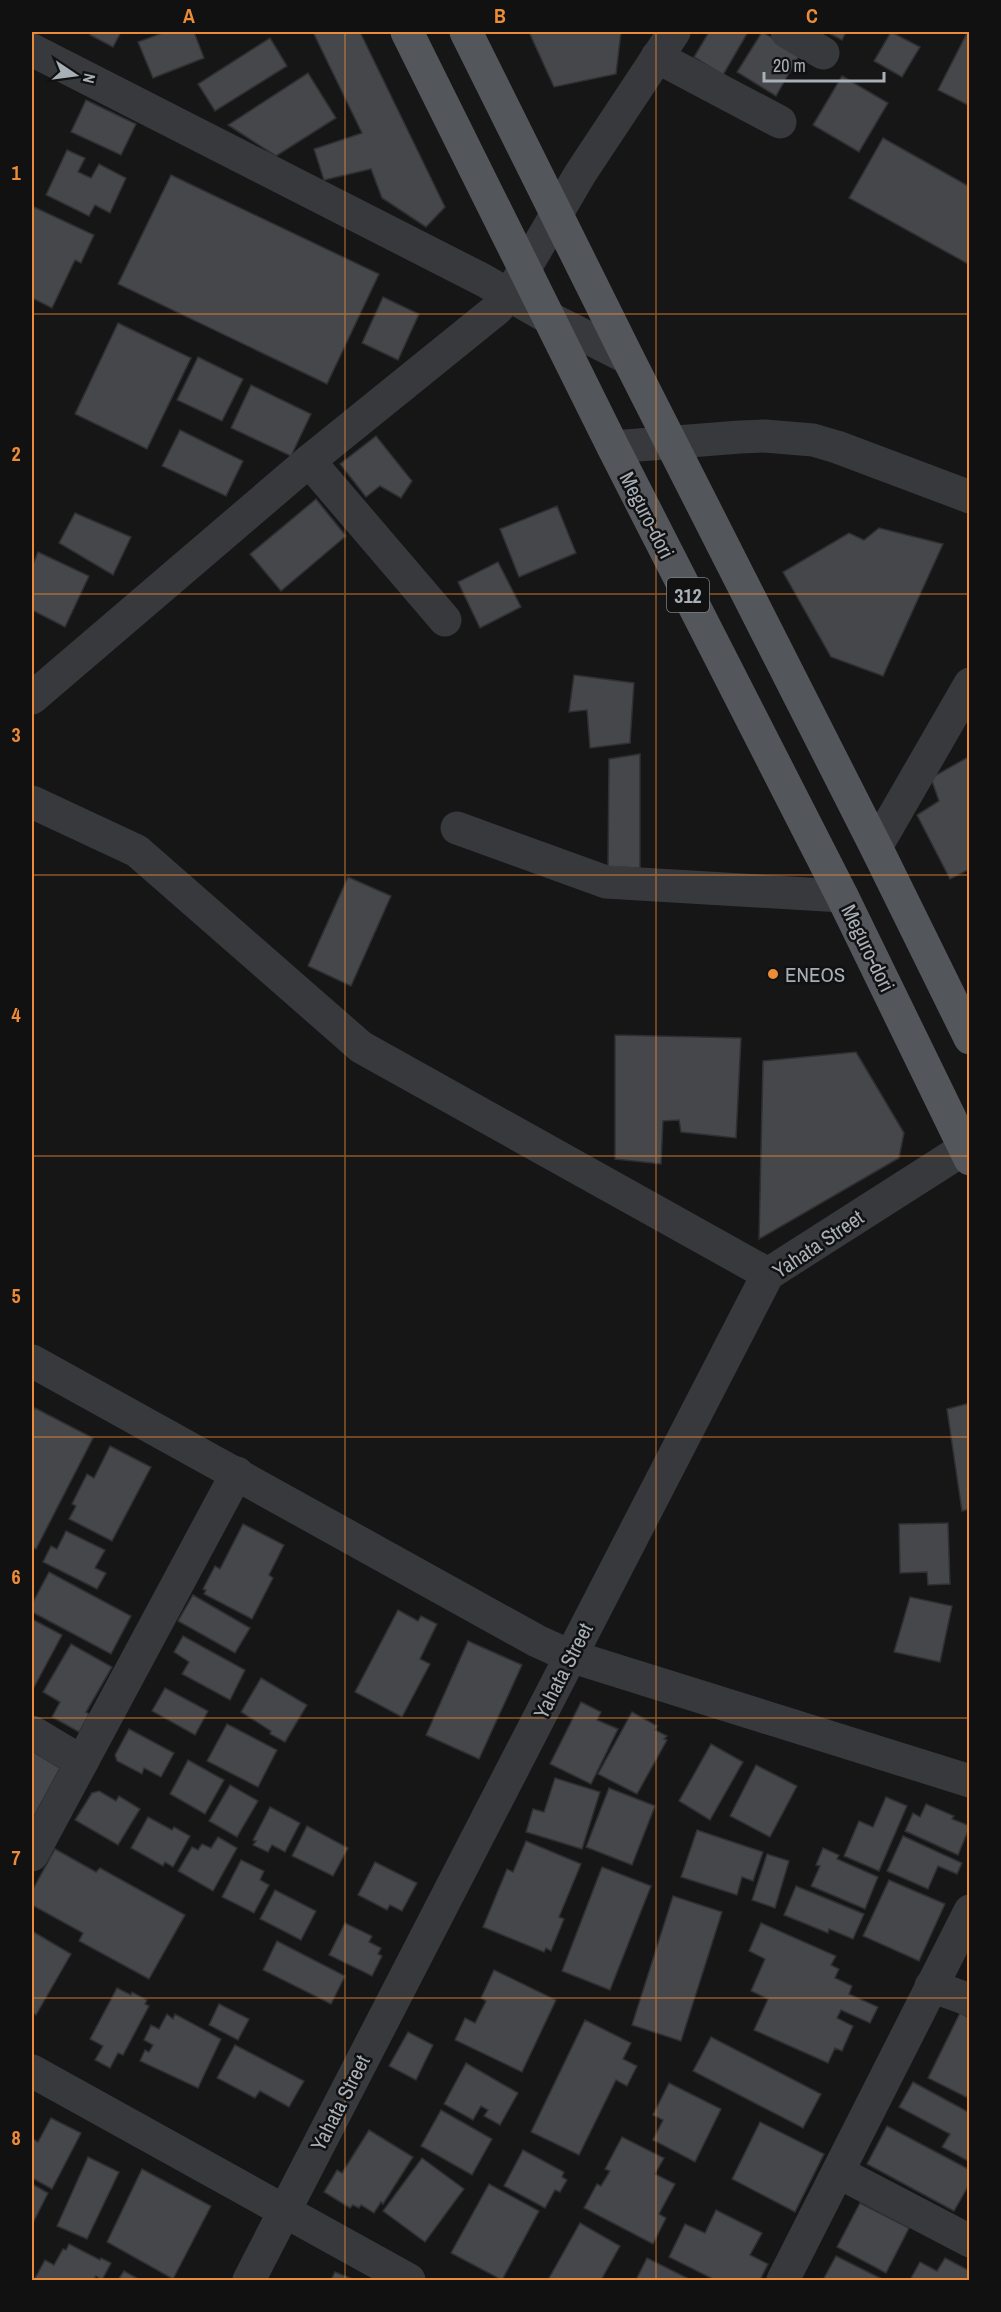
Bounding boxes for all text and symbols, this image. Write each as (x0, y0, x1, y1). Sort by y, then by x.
text: A (183, 2, 195, 29)
text: B (494, 2, 506, 29)
text: C (806, 2, 818, 29)
north arrow (45, 45, 105, 105)
scale bar (764, 45, 884, 83)
text: 20 m (773, 53, 806, 78)
text: N (78, 71, 101, 85)
text: 1 (11, 159, 21, 186)
text: 2 (11, 440, 21, 467)
street label: Meguro-dori (613, 467, 681, 563)
road number: 312 (667, 578, 709, 612)
text: 3 (11, 721, 21, 748)
street label: Meguro-dori (834, 899, 902, 997)
place label: ENEOS (785, 960, 845, 989)
marker: ENEOS (766, 967, 780, 981)
text: 4 (11, 1001, 21, 1028)
street label: Yahata Street (767, 1203, 869, 1285)
text: 5 (11, 1282, 21, 1309)
text: 6 (11, 1563, 21, 1590)
street label: Yahata Street (526, 1618, 600, 1724)
text: 7 (11, 1844, 21, 1871)
street label: Yahata Street (303, 2050, 377, 2156)
text: 8 (11, 2124, 21, 2151)

